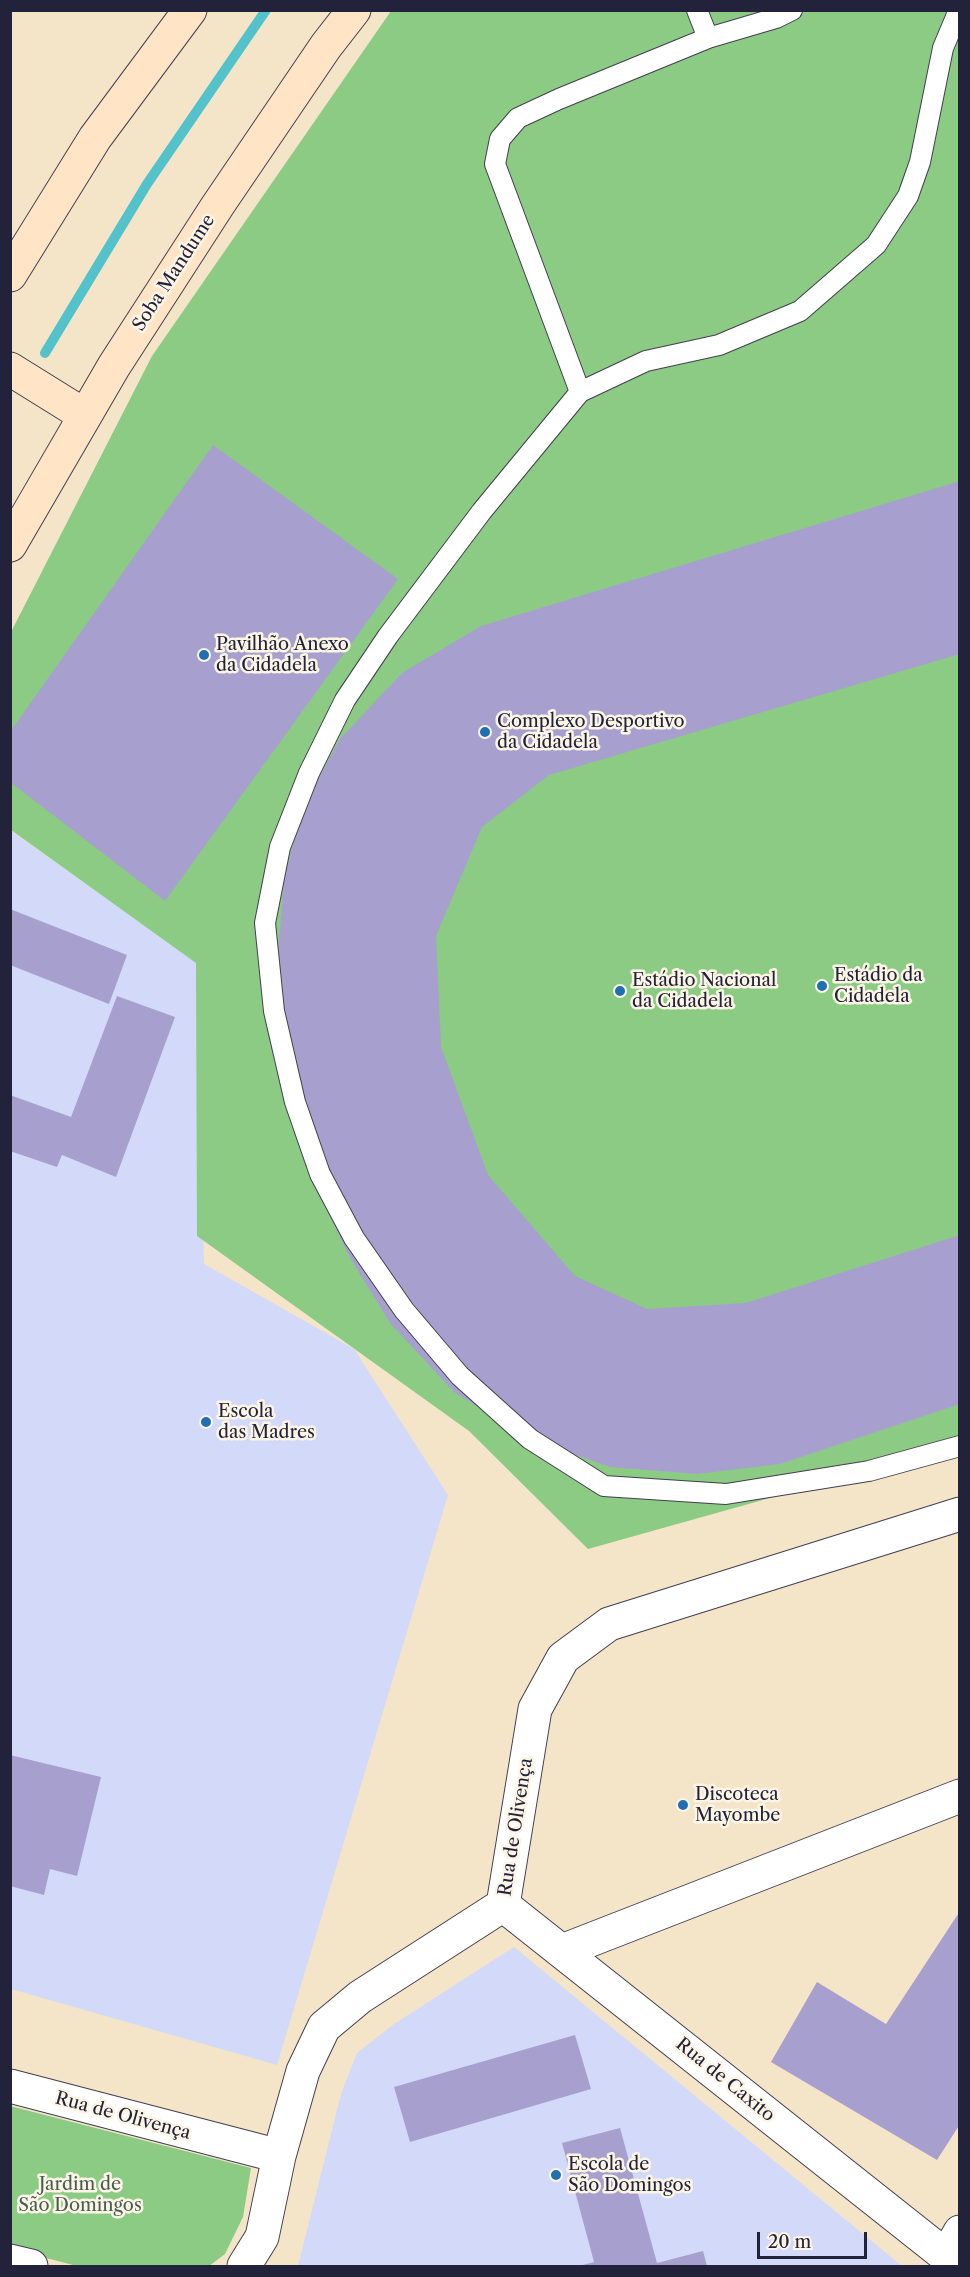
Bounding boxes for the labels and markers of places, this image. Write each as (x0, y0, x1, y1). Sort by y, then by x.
place label: Pavilhão Anexo da Cidadela (216, 634, 349, 676)
marker: Pavilhão Anexo da Cidadela (197, 648, 211, 662)
place label: Complexo Desportivo da Cidadela (497, 711, 685, 754)
marker: Complexo Desportivo da Cidadela (478, 725, 492, 739)
place label: Estádio da Cidadela (834, 965, 923, 1008)
place label: Estádio Nacional da Cidadela (632, 970, 776, 1012)
marker: Estádio da Cidadela (815, 979, 829, 993)
marker: Estádio Nacional da Cidadela (613, 984, 627, 998)
place label: Escola das Madres (218, 1401, 315, 1444)
marker: Escola das Madres (199, 1415, 213, 1429)
place label: Discoteca Mayombe (695, 1784, 780, 1826)
marker: Discoteca Mayombe (676, 1798, 690, 1812)
place label: Escola de São Domingos (568, 2154, 691, 2196)
marker: Escola de São Domingos (549, 2168, 563, 2182)

